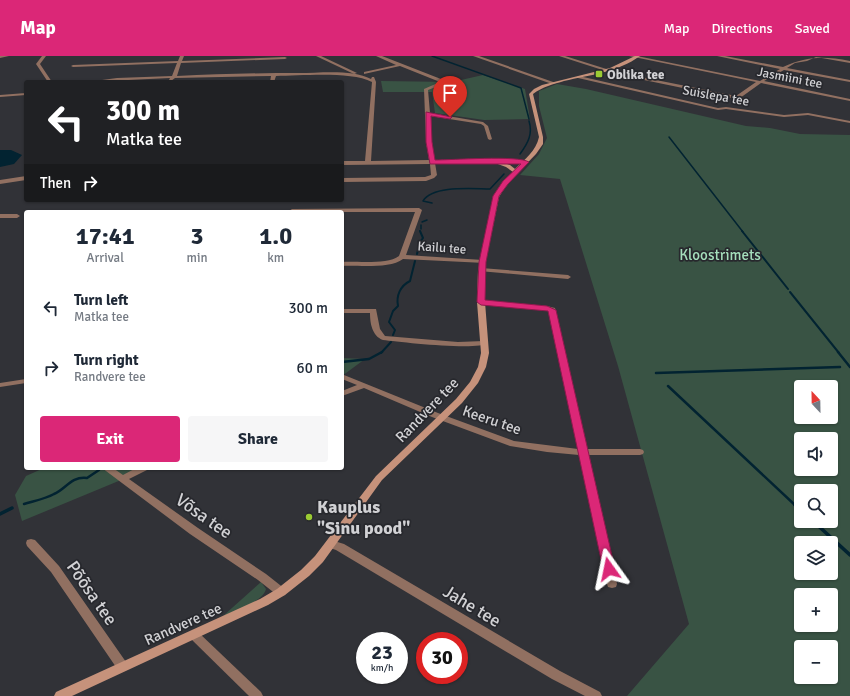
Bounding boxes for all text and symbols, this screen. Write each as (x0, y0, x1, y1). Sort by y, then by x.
text: Map (20, 16, 56, 40)
text: Map (664, 20, 690, 37)
text: Directions (712, 20, 773, 37)
text: Saved (795, 20, 830, 37)
street label: Jasmiini tee (756, 64, 824, 92)
place label: Oblika tee (607, 67, 665, 83)
marker: Oblika tee (594, 69, 604, 79)
pin (433, 76, 467, 117)
icon: arrive (439, 82, 461, 104)
street label: Suislepa tee (681, 82, 750, 110)
text: 300 m (106, 94, 180, 128)
icon: left (40, 96, 92, 148)
text: Matka tee (106, 128, 182, 150)
icon: right (79, 172, 101, 194)
text: Then (40, 174, 71, 192)
text: 17:41 (76, 221, 135, 251)
text: 3 (191, 221, 204, 251)
text: 1.0 (259, 221, 292, 251)
street label: Kailu tee (417, 238, 467, 258)
park label: Kloostrimets (679, 246, 761, 264)
text: Arrival (87, 250, 124, 266)
text: min (187, 250, 208, 266)
text: km (267, 250, 284, 266)
text: Turn left (74, 291, 128, 309)
icon: left (40, 297, 62, 319)
text: 300 m (288, 299, 328, 317)
text: Matka tee (74, 309, 129, 325)
text: Turn right (74, 351, 139, 369)
icon: right (40, 357, 62, 379)
text: 60 m (297, 359, 328, 377)
text: Randvere tee (74, 369, 146, 385)
street label: Randvere tee (392, 374, 462, 446)
north arrow (794, 380, 838, 424)
map controls (794, 380, 838, 684)
street label: Keeru tee (460, 402, 524, 438)
button: Exit (40, 416, 180, 462)
button: Share (188, 416, 328, 462)
button: sound (794, 432, 838, 476)
button: search (794, 484, 838, 528)
street label: Võsa tee (171, 489, 237, 543)
place label: Kauplus "Sinu pood" (317, 496, 410, 539)
marker: Kauplus "Sinu pood" (304, 512, 314, 522)
button: layers (794, 536, 838, 580)
position arrow (588, 548, 630, 590)
street label: Põõsa tee (62, 557, 122, 629)
street label: Jahe tee (439, 580, 505, 632)
button: + (794, 588, 838, 632)
street label: Randvere tee (141, 599, 225, 649)
speed limit sign: 30 (416, 632, 468, 684)
text: 23 (371, 640, 393, 665)
button: − (794, 640, 838, 684)
text: km/h (371, 662, 393, 674)

